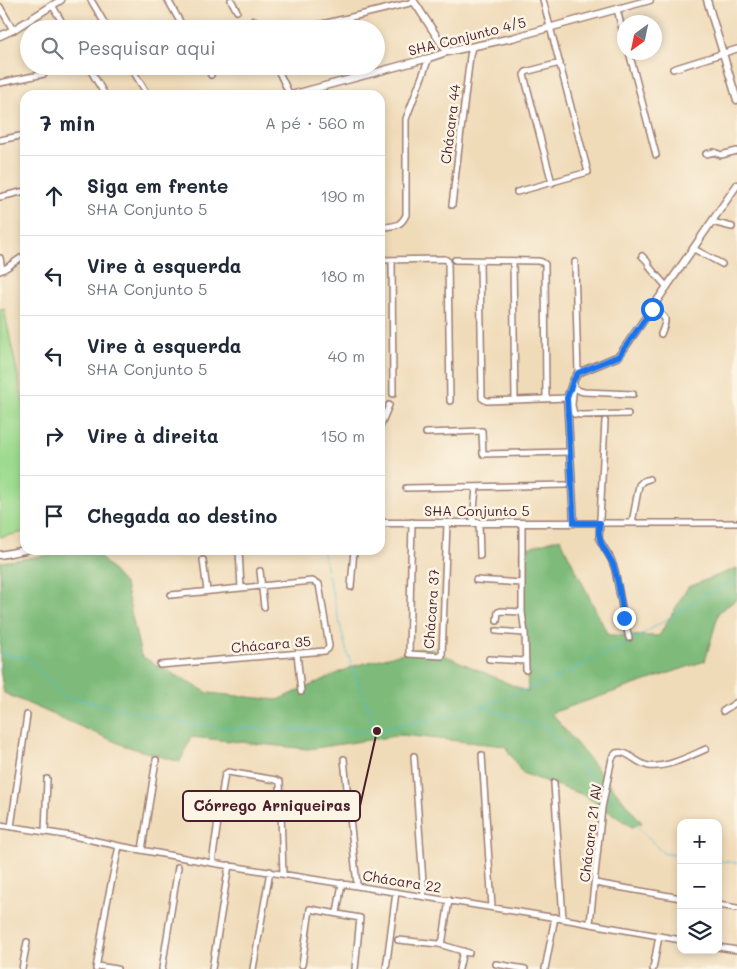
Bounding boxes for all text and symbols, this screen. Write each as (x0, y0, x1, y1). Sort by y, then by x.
street label: SHA Conjunto 4/5 (406, 12, 528, 60)
north arrow (617, 15, 662, 60)
search box (20, 20, 385, 75)
icon: search (38, 34, 66, 62)
text: Pesquisar aqui (78, 35, 216, 60)
street label: Chácara 44 (436, 82, 464, 165)
text: 7 min (40, 109, 95, 136)
text: A pé · 560 m (265, 112, 365, 133)
text: Siga em frente (87, 173, 228, 198)
icon: ahead (40, 182, 68, 210)
text: 190 m (321, 185, 365, 206)
text: SHA Conjunto 5 (87, 198, 207, 219)
text: Vire à esquerda (87, 253, 242, 278)
icon: left (40, 262, 68, 290)
text: 180 m (320, 265, 365, 286)
text: SHA Conjunto 5 (87, 278, 207, 299)
route start (641, 298, 664, 321)
text: Vire à esquerda (87, 333, 242, 358)
icon: left (40, 342, 68, 370)
text: 40 m (328, 345, 365, 366)
text: SHA Conjunto 5 (87, 358, 207, 379)
icon: right (40, 422, 68, 450)
text: Vire à direita (87, 423, 219, 448)
text: 150 m (321, 425, 365, 446)
street label: SHA Conjunto 5 (424, 501, 530, 520)
icon: arrive (40, 502, 68, 530)
text: Chegada ao destino (87, 503, 277, 528)
street label: Chácara 37 (419, 568, 443, 649)
route end (613, 607, 636, 630)
street label: Chácara 35 (230, 631, 312, 657)
street label: Chácara 21 AV (575, 783, 605, 883)
callout: Córrego Arniqueiras (183, 791, 360, 821)
text: Córrego Arniqueiras (193, 795, 351, 815)
map controls (677, 819, 722, 954)
button: + (677, 819, 722, 864)
button: − (677, 864, 722, 909)
street label: Chácara 22 (361, 865, 443, 897)
button: layers (677, 909, 722, 954)

